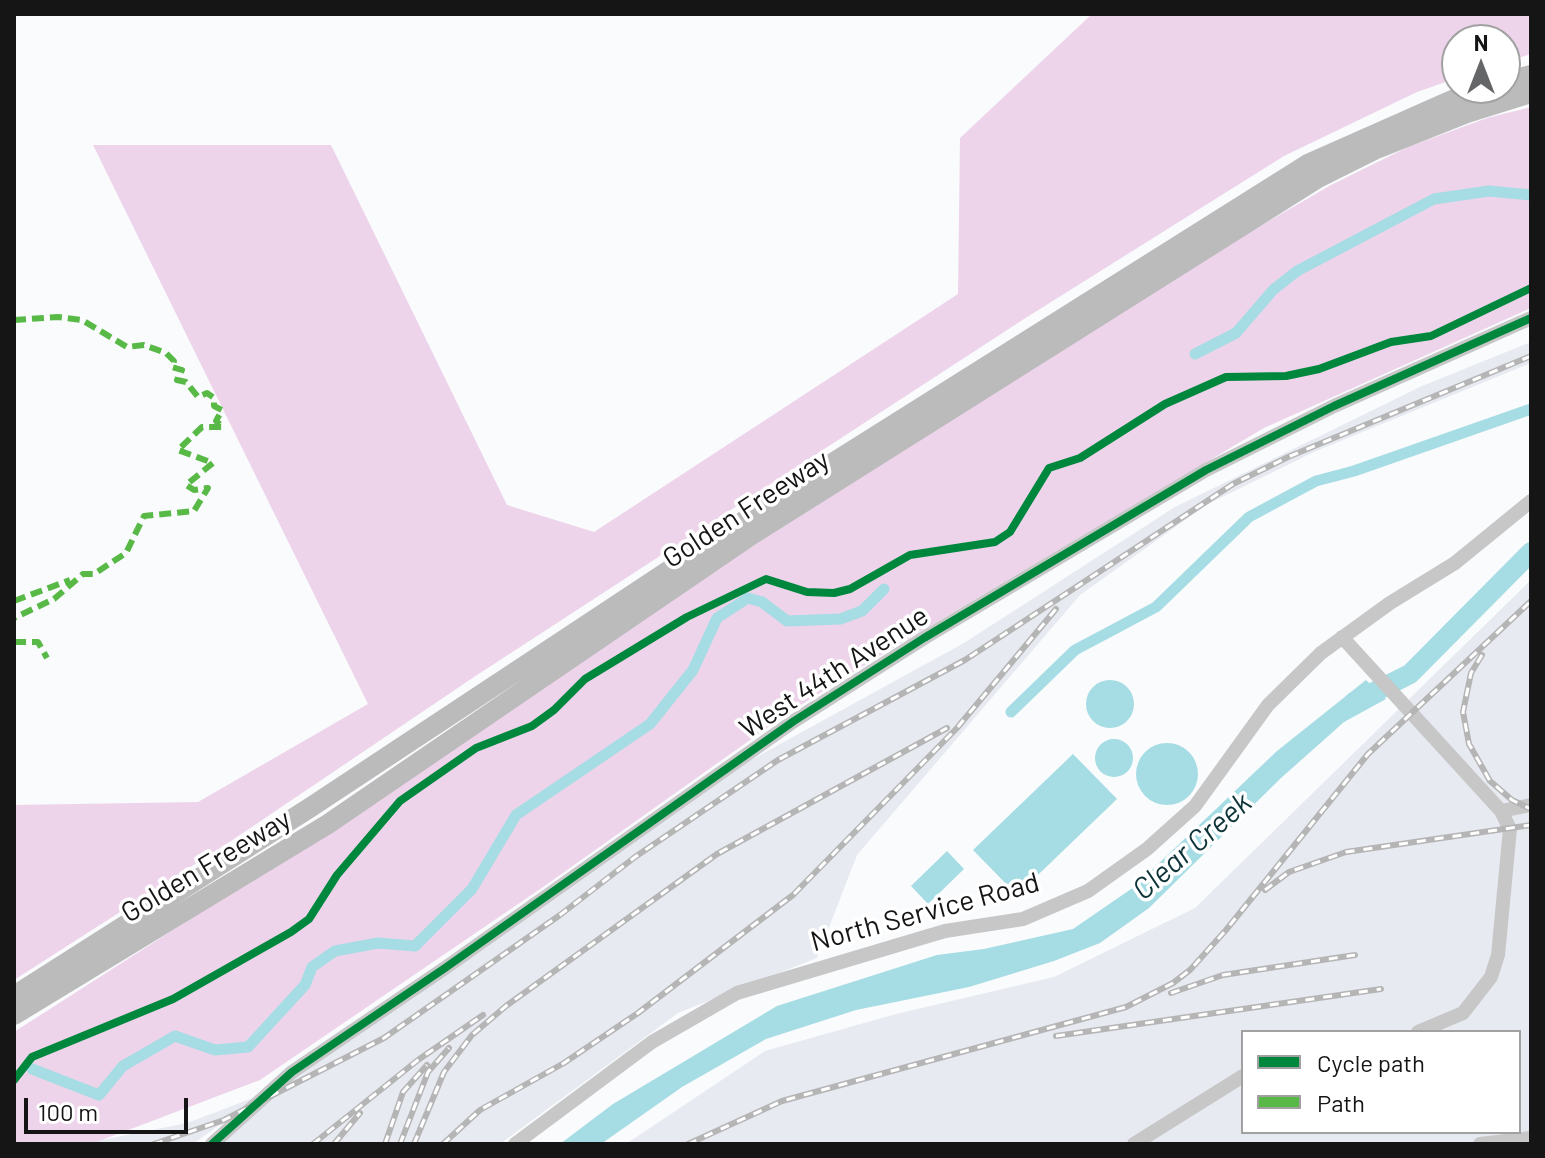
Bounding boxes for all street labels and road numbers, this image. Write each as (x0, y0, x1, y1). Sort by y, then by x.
street label: Golden Freeway (656, 443, 836, 575)
street label: West 44th Avenue (734, 599, 934, 745)
street label: Golden Freeway (115, 802, 297, 930)
street label: North Service Road (807, 865, 1043, 959)

